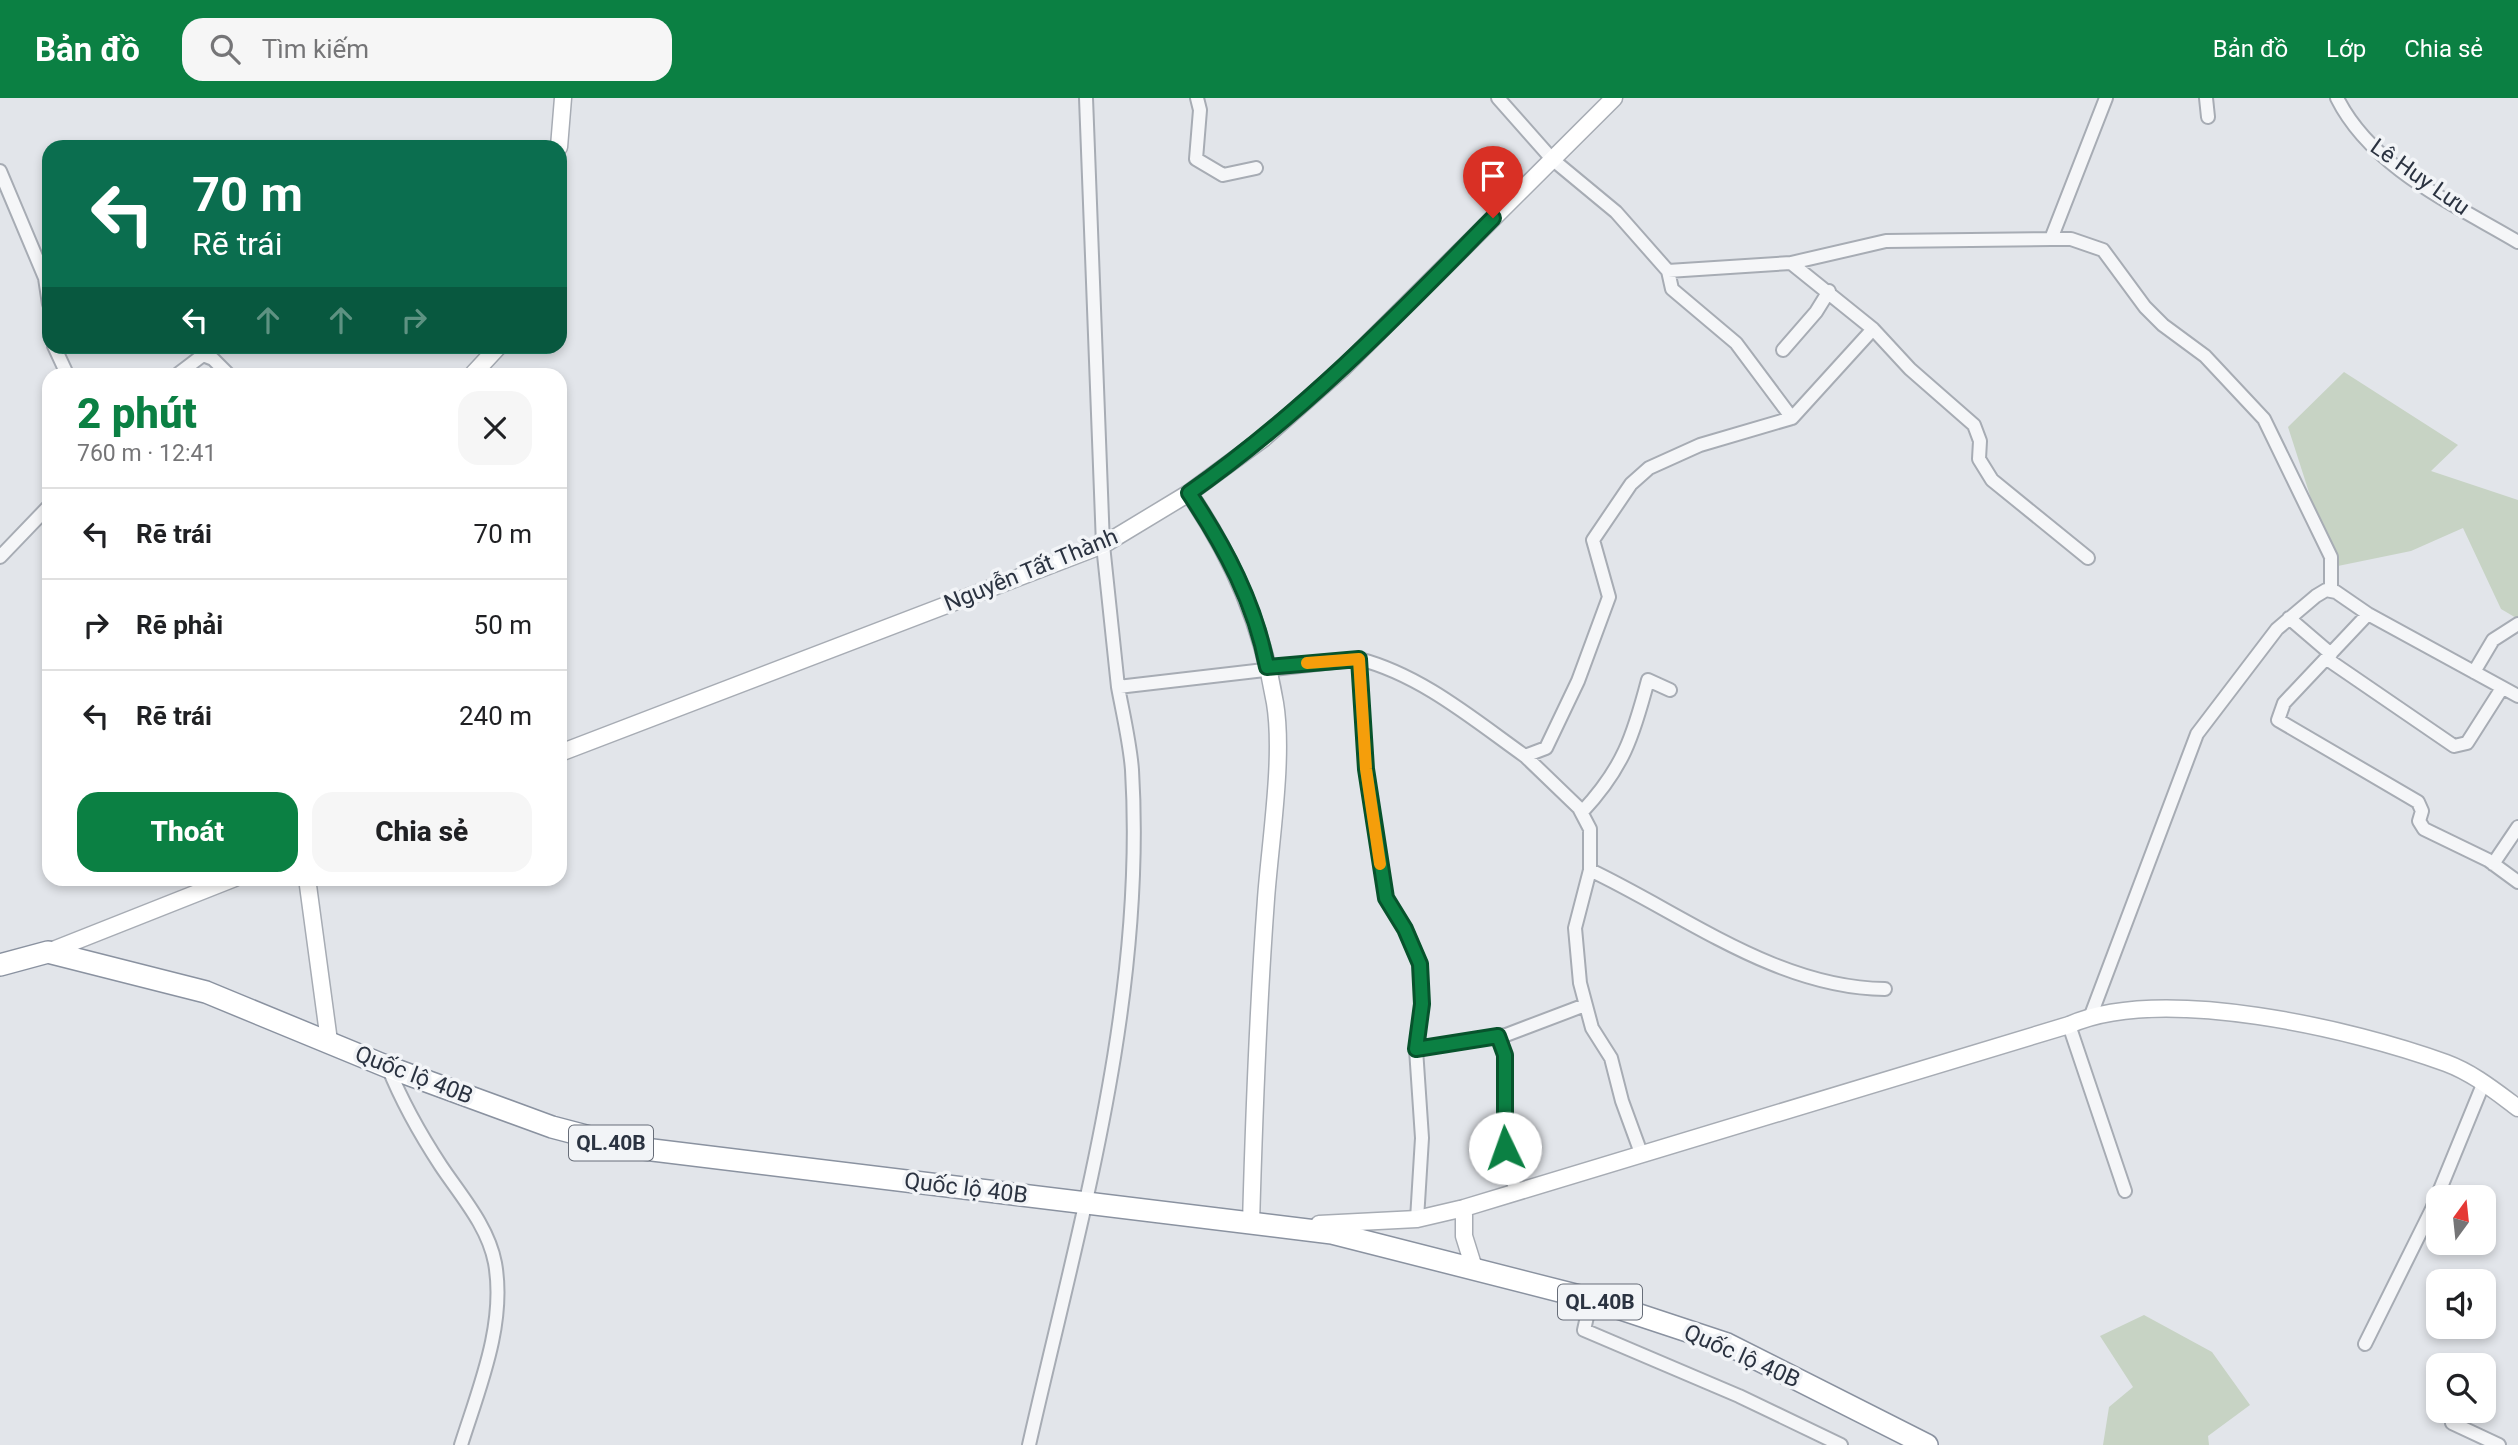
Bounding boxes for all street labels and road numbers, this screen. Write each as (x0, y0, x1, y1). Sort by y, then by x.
street label: Lê Huy Lưu (2365, 133, 2475, 221)
street label: Nguyễn Tất Thành (940, 523, 1122, 617)
street label: Quốc lộ 40B (351, 1040, 477, 1110)
road number: QL.40B (569, 1126, 653, 1160)
street label: Quốc lộ 40B (903, 1167, 1029, 1209)
road number: QL.40B (1558, 1284, 1642, 1320)
street label: Quốc lộ 40B (1680, 1318, 1804, 1394)

